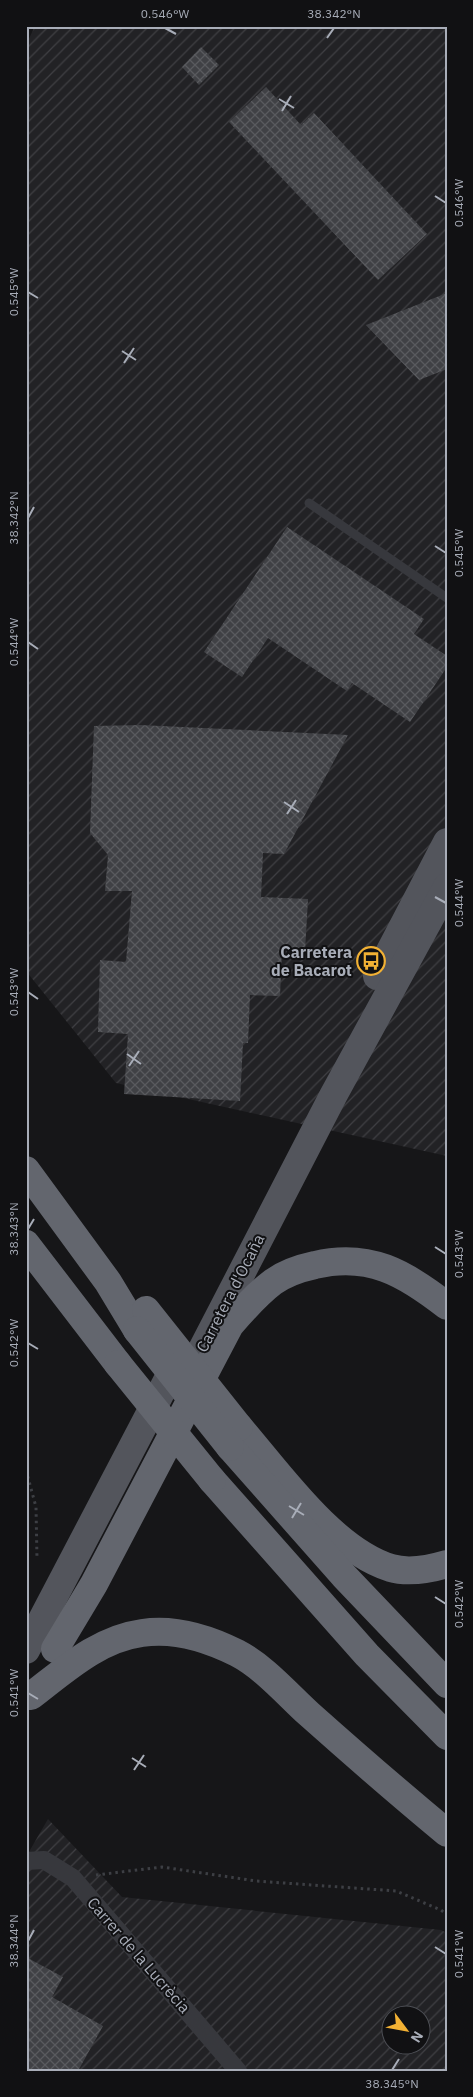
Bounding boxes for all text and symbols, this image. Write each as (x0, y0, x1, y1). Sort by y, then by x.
text: 0.546°W (141, 6, 189, 21)
text: 38.342°N (307, 6, 361, 21)
text: 0.546°W (451, 179, 466, 227)
text: 0.545°W (6, 268, 21, 316)
text: 38.342°N (6, 491, 21, 545)
text: 0.545°W (451, 529, 466, 577)
text: 0.544°W (6, 618, 21, 666)
text: 0.544°W (451, 879, 466, 927)
place label: Carretera de Bacarot (271, 942, 352, 980)
bus stop icon: Carretera de Bacarot (356, 946, 386, 976)
text: 0.543°W (6, 968, 21, 1016)
text: 38.343°N (6, 1202, 21, 1256)
street label: Carretera d'Ocaña (192, 1230, 269, 1355)
text: 0.543°W (451, 1230, 466, 1278)
text: 0.542°W (6, 1319, 21, 1367)
text: 0.542°W (451, 1580, 466, 1628)
text: 0.541°W (6, 1669, 21, 1717)
street label: Carrer de la Lucrècia (83, 1893, 195, 2017)
text: 38.344°N (6, 1914, 21, 1968)
text: 0.541°W (451, 1930, 466, 1978)
north arrow (380, 2004, 430, 2054)
text: N (407, 2028, 427, 2046)
text: 38.345°N (365, 2076, 419, 2091)

